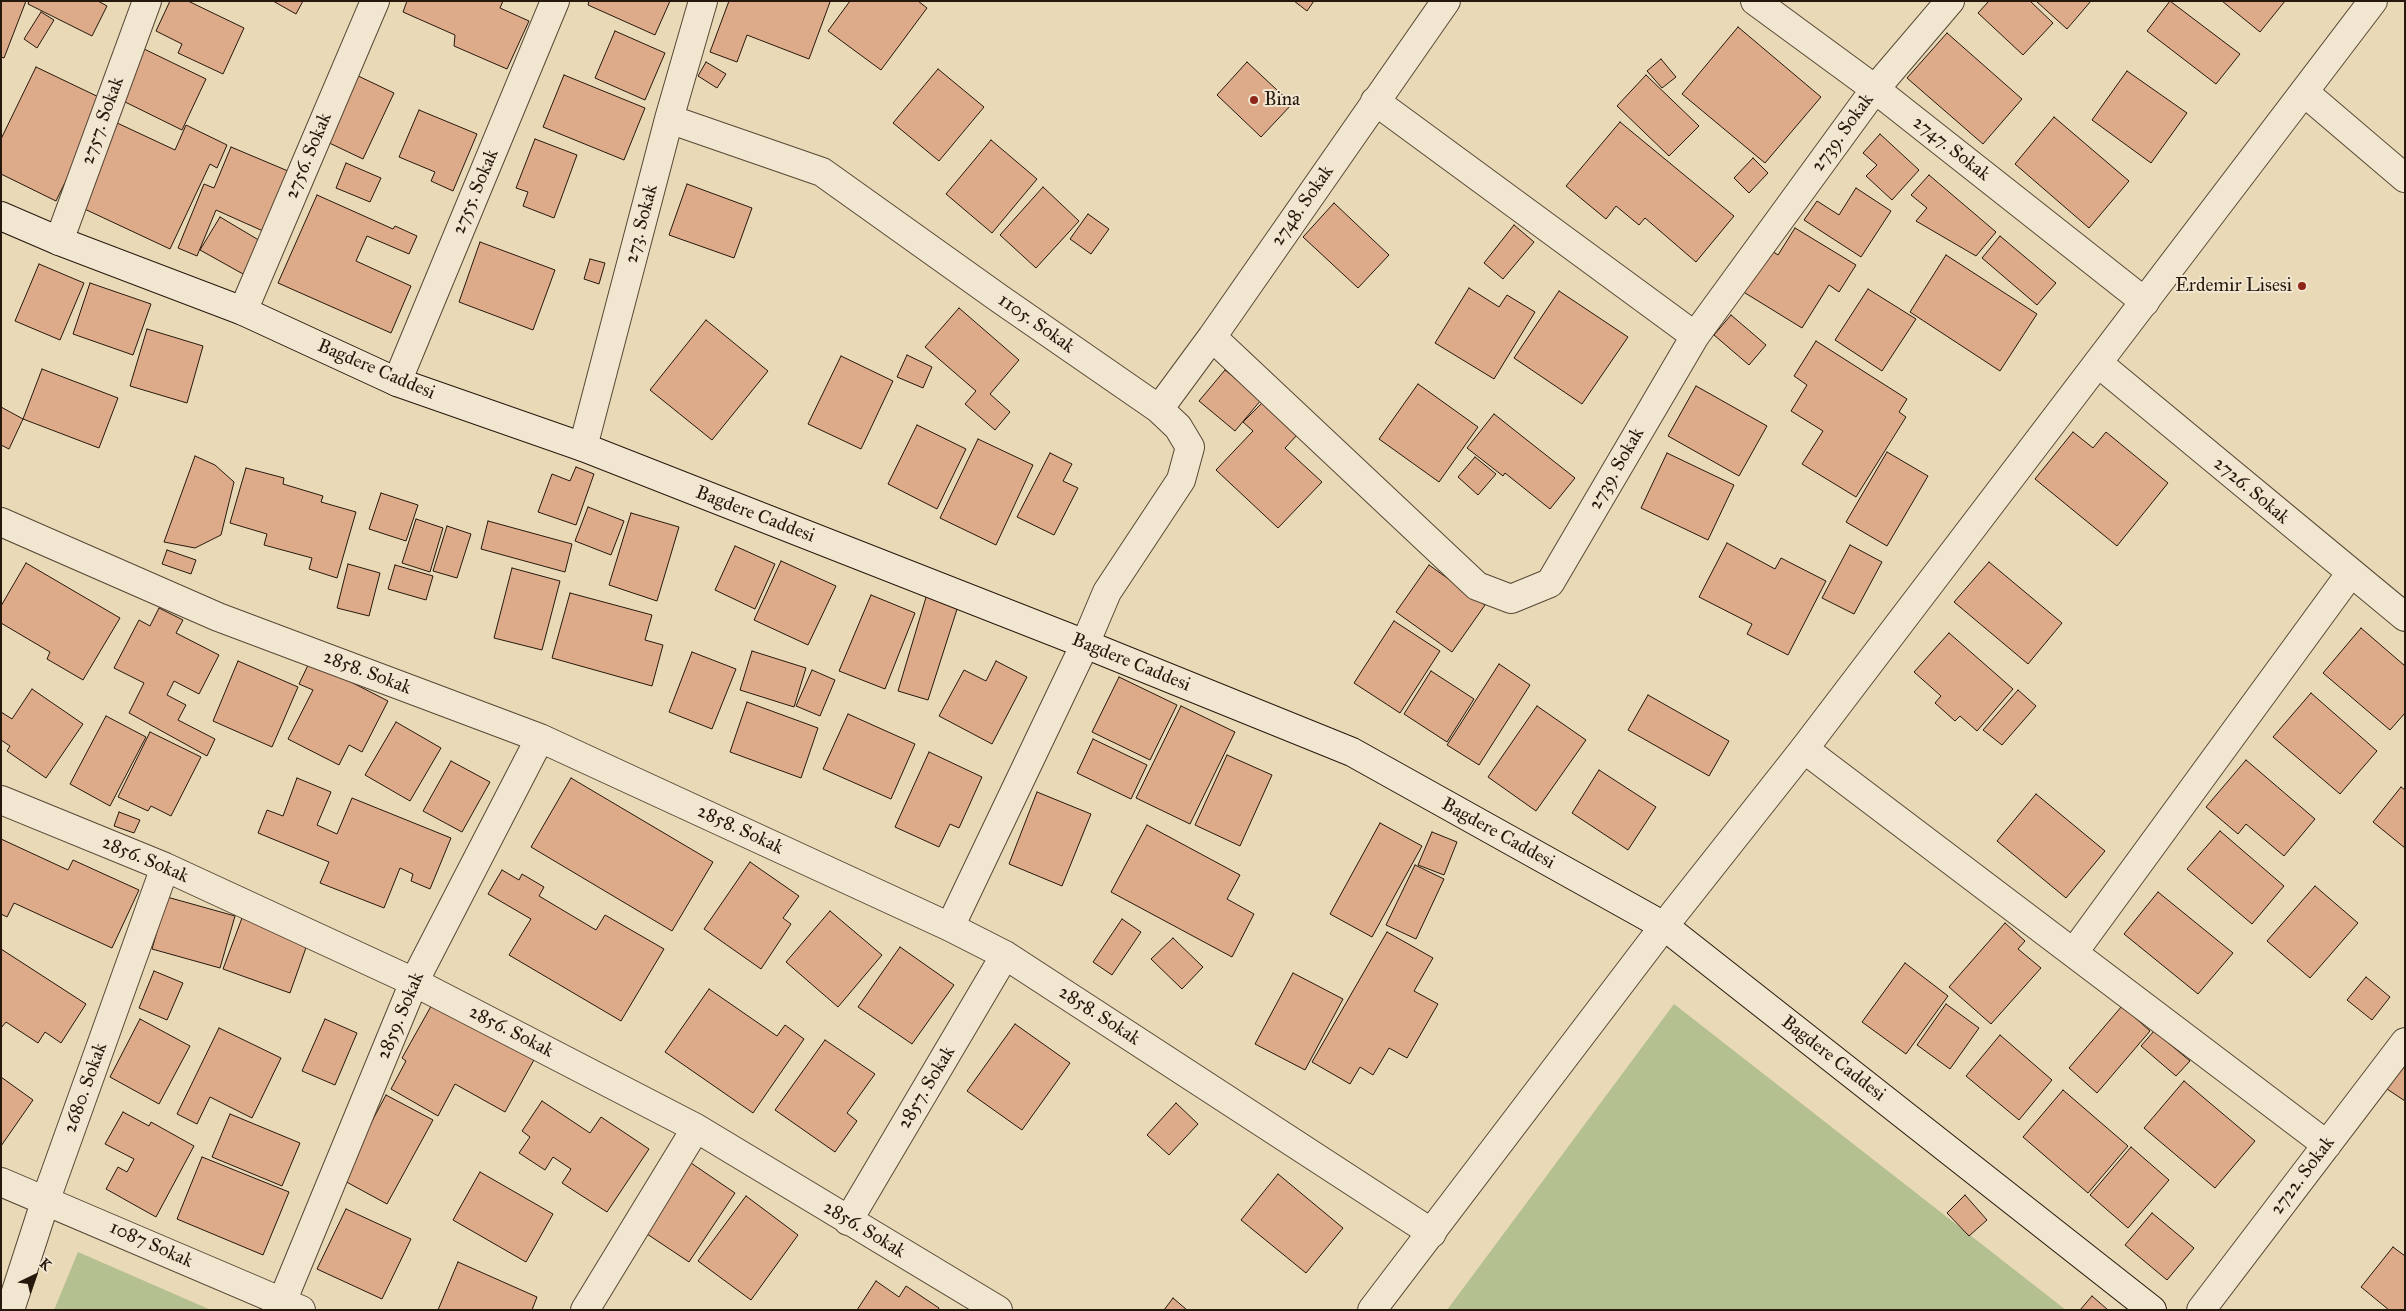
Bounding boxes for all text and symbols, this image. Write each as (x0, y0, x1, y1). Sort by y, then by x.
street label: 2757. Sokak (77, 74, 129, 168)
place label: Bina (1264, 89, 1300, 111)
street label: 2739. Sokak (1807, 89, 1879, 177)
marker: Bina (1248, 94, 1260, 106)
street label: 2756. Sokak (281, 109, 337, 203)
street label: 2747. Sokak (1908, 112, 1994, 186)
street label: 2755. Sokak (448, 146, 504, 238)
street label: 2748. Sokak (1267, 161, 1339, 251)
street label: 273. Sokak (621, 182, 663, 266)
place label: Erdemir Lisesi (2175, 275, 2292, 297)
marker: Erdemir Lisesi (2296, 280, 2308, 292)
street label: 1105. Sokak (993, 289, 1079, 359)
street label: Bagdere Caddesi (314, 335, 438, 405)
street label: 2739. Sokak (1584, 424, 1650, 514)
street label: 2726. Sokak (2208, 453, 2294, 529)
street label: Bagdere Caddesi (692, 482, 818, 548)
street label: Bagdere Caddesi (1068, 629, 1194, 697)
street label: 2858. Sokak (320, 646, 414, 700)
street label: Bagdere Caddesi (1437, 793, 1559, 875)
street label: 2858. Sokak (693, 800, 787, 860)
street label: 2856. Sokak (98, 831, 192, 889)
street label: 2859. Sokak (372, 969, 430, 1063)
street label: 2858. Sokak (1054, 981, 1144, 1051)
street label: 2856. Sokak (465, 1001, 557, 1063)
street label: Bagdere Caddesi (1776, 1011, 1890, 1107)
street label: 2680. Sokak (59, 1040, 113, 1136)
street label: 2857. Sokak (893, 1043, 961, 1133)
street label: 2722. Sokak (2266, 1132, 2340, 1220)
street label: 2856. Sokak (819, 1196, 909, 1264)
street label: 1087 Sokak (106, 1216, 196, 1274)
north arrow (10, 1251, 60, 1301)
text: K (36, 1255, 55, 1274)

